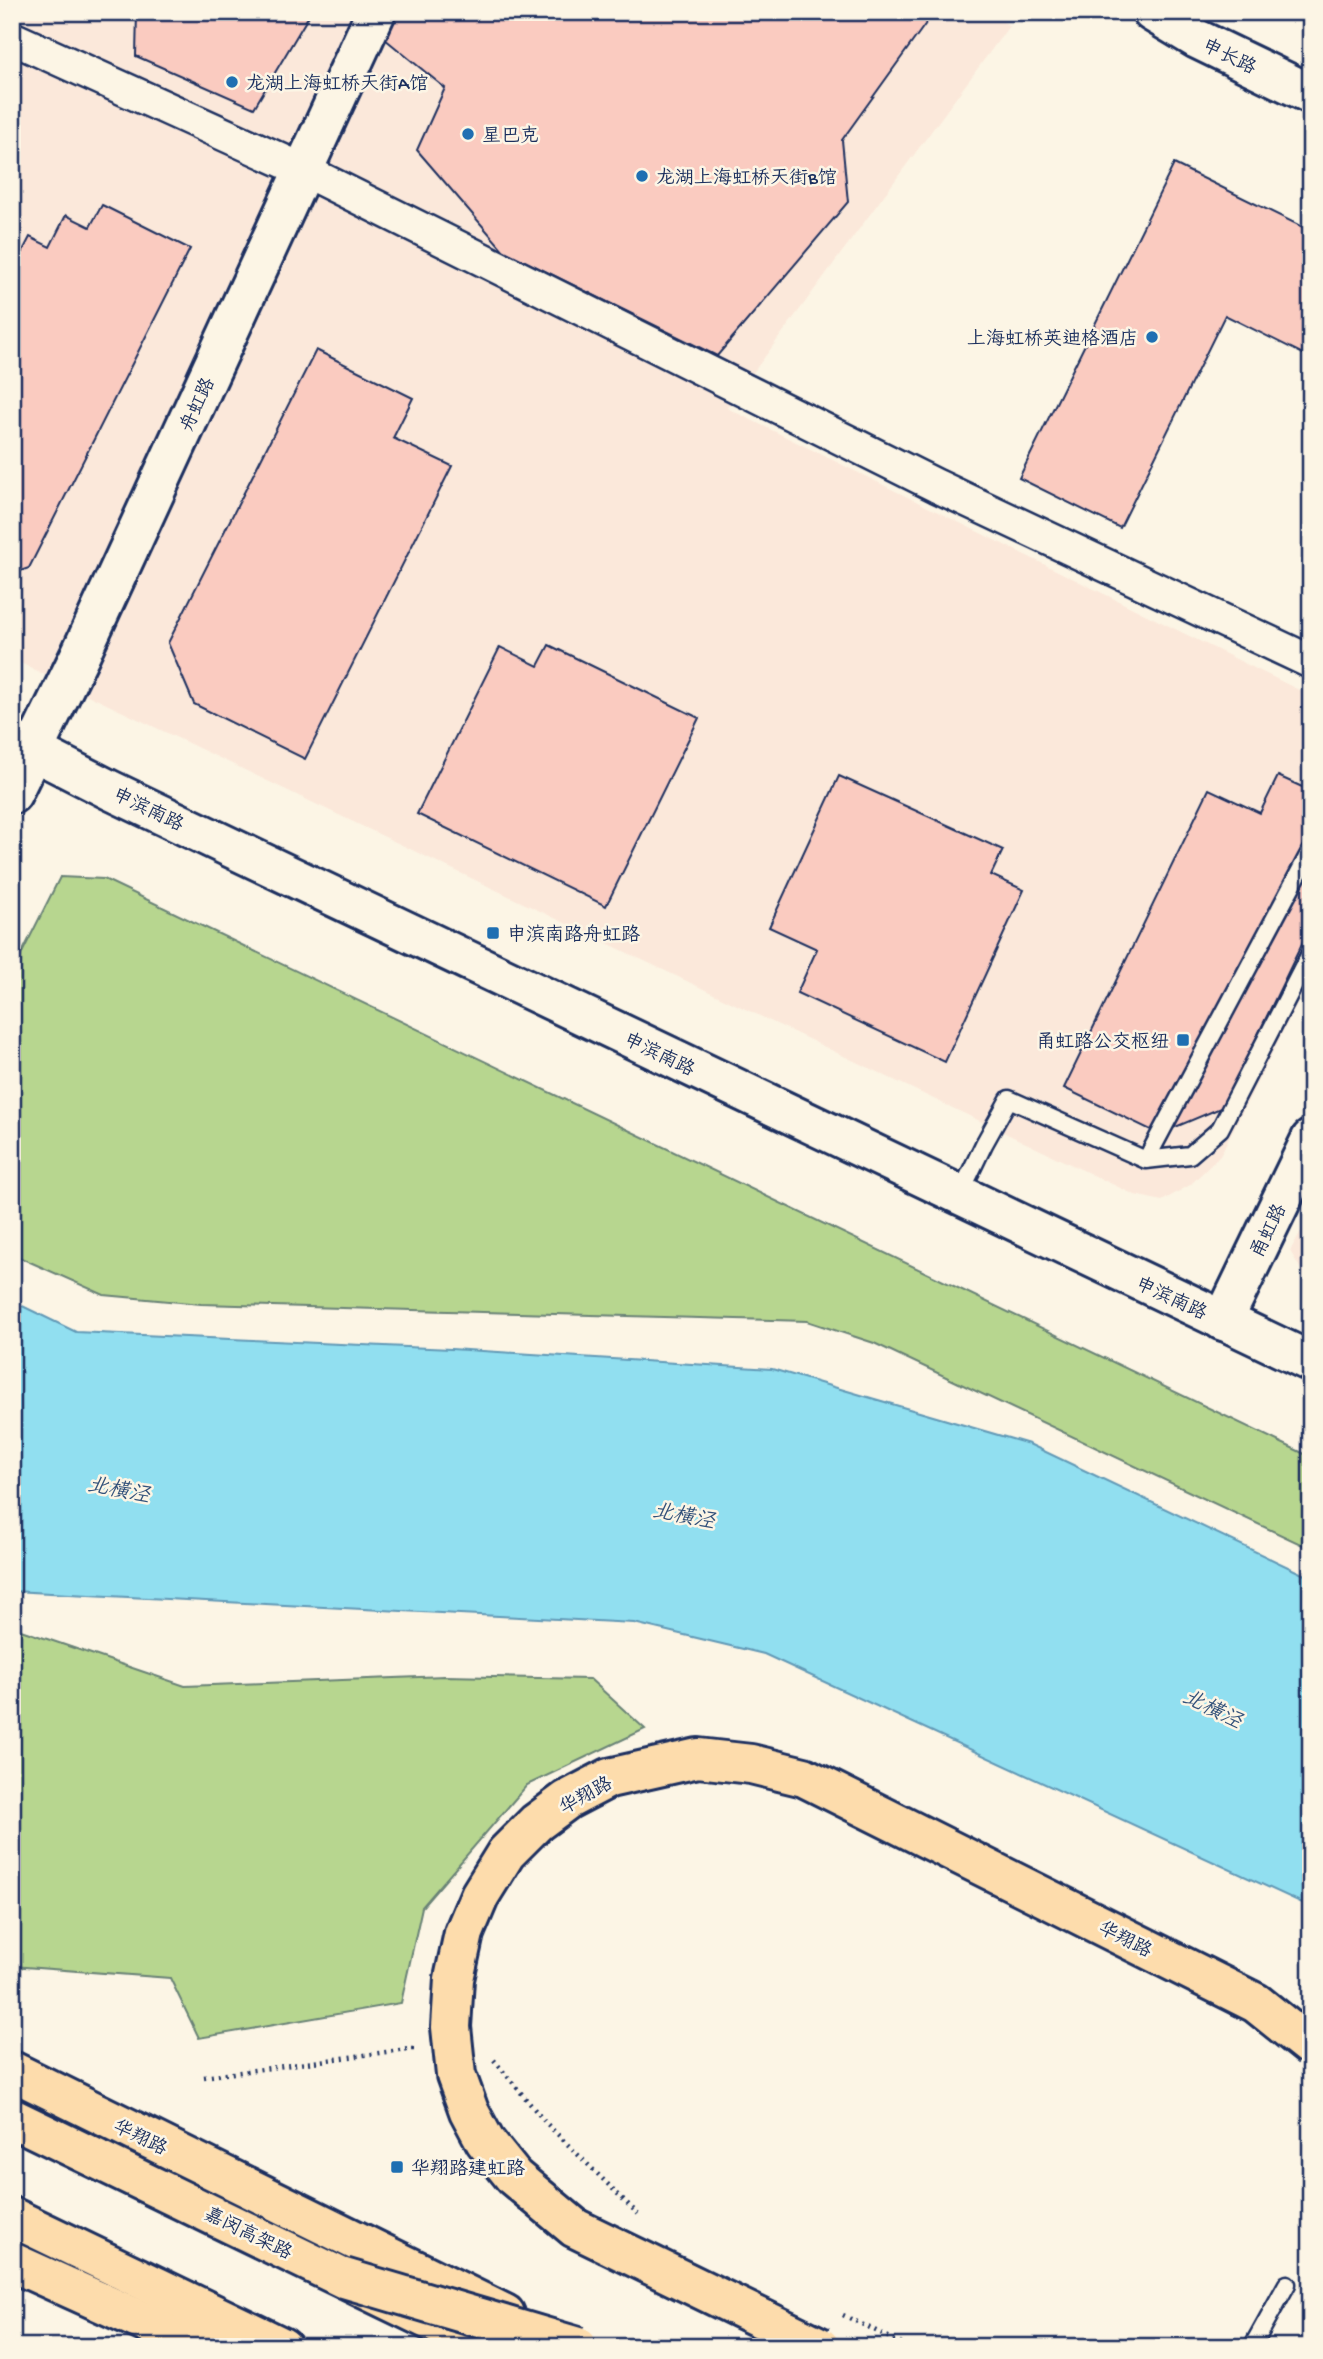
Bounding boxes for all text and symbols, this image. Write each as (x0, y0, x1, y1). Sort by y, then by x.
street label: 申长路 (1198, 34, 1260, 81)
place label: 龙湖上海虹桥天街A馆 (246, 73, 428, 97)
marker: 龙湖上海虹桥天街A馆 (224, 74, 240, 90)
place label: 星巴克 (482, 125, 539, 149)
marker: 星巴克 (460, 126, 476, 142)
place label: 龙湖上海虹桥天街B馆 (656, 167, 837, 191)
marker: 龙湖上海虹桥天街B馆 (634, 168, 650, 184)
place label: 上海虹桥英迪格酒店 (967, 328, 1138, 352)
marker: 上海虹桥英迪格酒店 (1144, 329, 1160, 345)
street label: 舟虹路 (176, 374, 222, 436)
street label: 申滨南路 (108, 783, 187, 838)
place label: 申滨南路舟虹路 (507, 924, 640, 948)
marker: 申滨南路舟虹路 (485, 925, 501, 941)
street label: 申滨南路 (619, 1028, 698, 1083)
place label: 甬虹路公交枢纽 (1036, 1031, 1169, 1055)
marker: 甬虹路公交枢纽 (1175, 1032, 1191, 1048)
street label: 甬虹路 (1246, 1200, 1293, 1262)
street label: 申滨南路 (1131, 1273, 1210, 1327)
water label: 北横泾 (85, 1473, 153, 1511)
water label: 北横泾 (650, 1499, 718, 1537)
water label: 北横泾 (1178, 1685, 1247, 1737)
street label: 华翔路 (556, 1772, 617, 1821)
street label: 华翔路 (1094, 1917, 1155, 1964)
street label: 华翔路 (109, 2115, 171, 2162)
place label: 华翔路建虹路 (411, 2158, 525, 2182)
marker: 华翔路建虹路 (389, 2159, 405, 2175)
street label: 嘉闵高架路 (200, 2203, 296, 2266)

